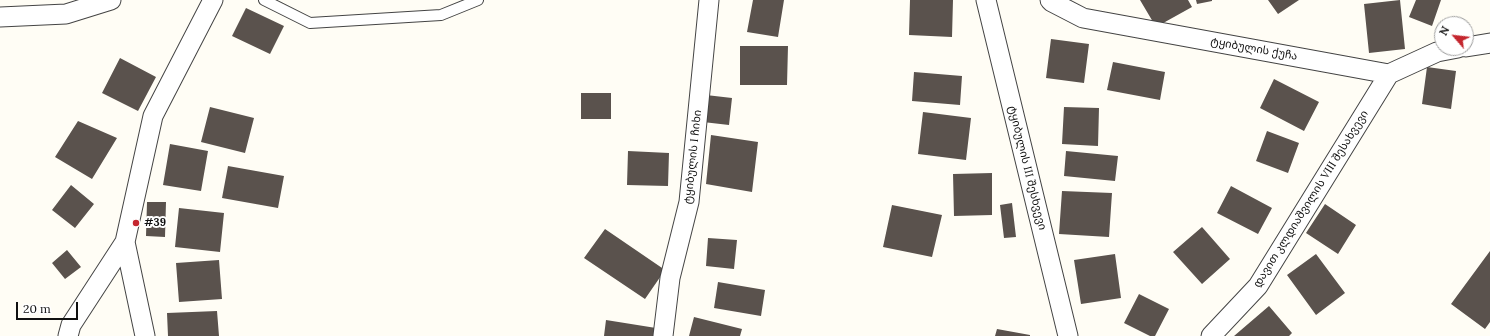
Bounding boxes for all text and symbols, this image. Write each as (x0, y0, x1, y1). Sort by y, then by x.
north arrow (1434, 16, 1474, 56)
text: N (1436, 24, 1452, 38)
street label: ტყიბულის ქუჩა (1209, 35, 1299, 63)
street label: ტყიბულის III შესხვევი (1005, 104, 1049, 232)
street label: დავით კლდიაშვილის VIII შესახვევი (1251, 108, 1371, 290)
street label: ტყიბულის I ჩიხი (681, 109, 705, 205)
place label: #39 (144, 216, 166, 230)
marker: #39 (131, 218, 141, 228)
scale bar (18, 294, 80, 320)
text: 20 m (23, 301, 51, 316)

